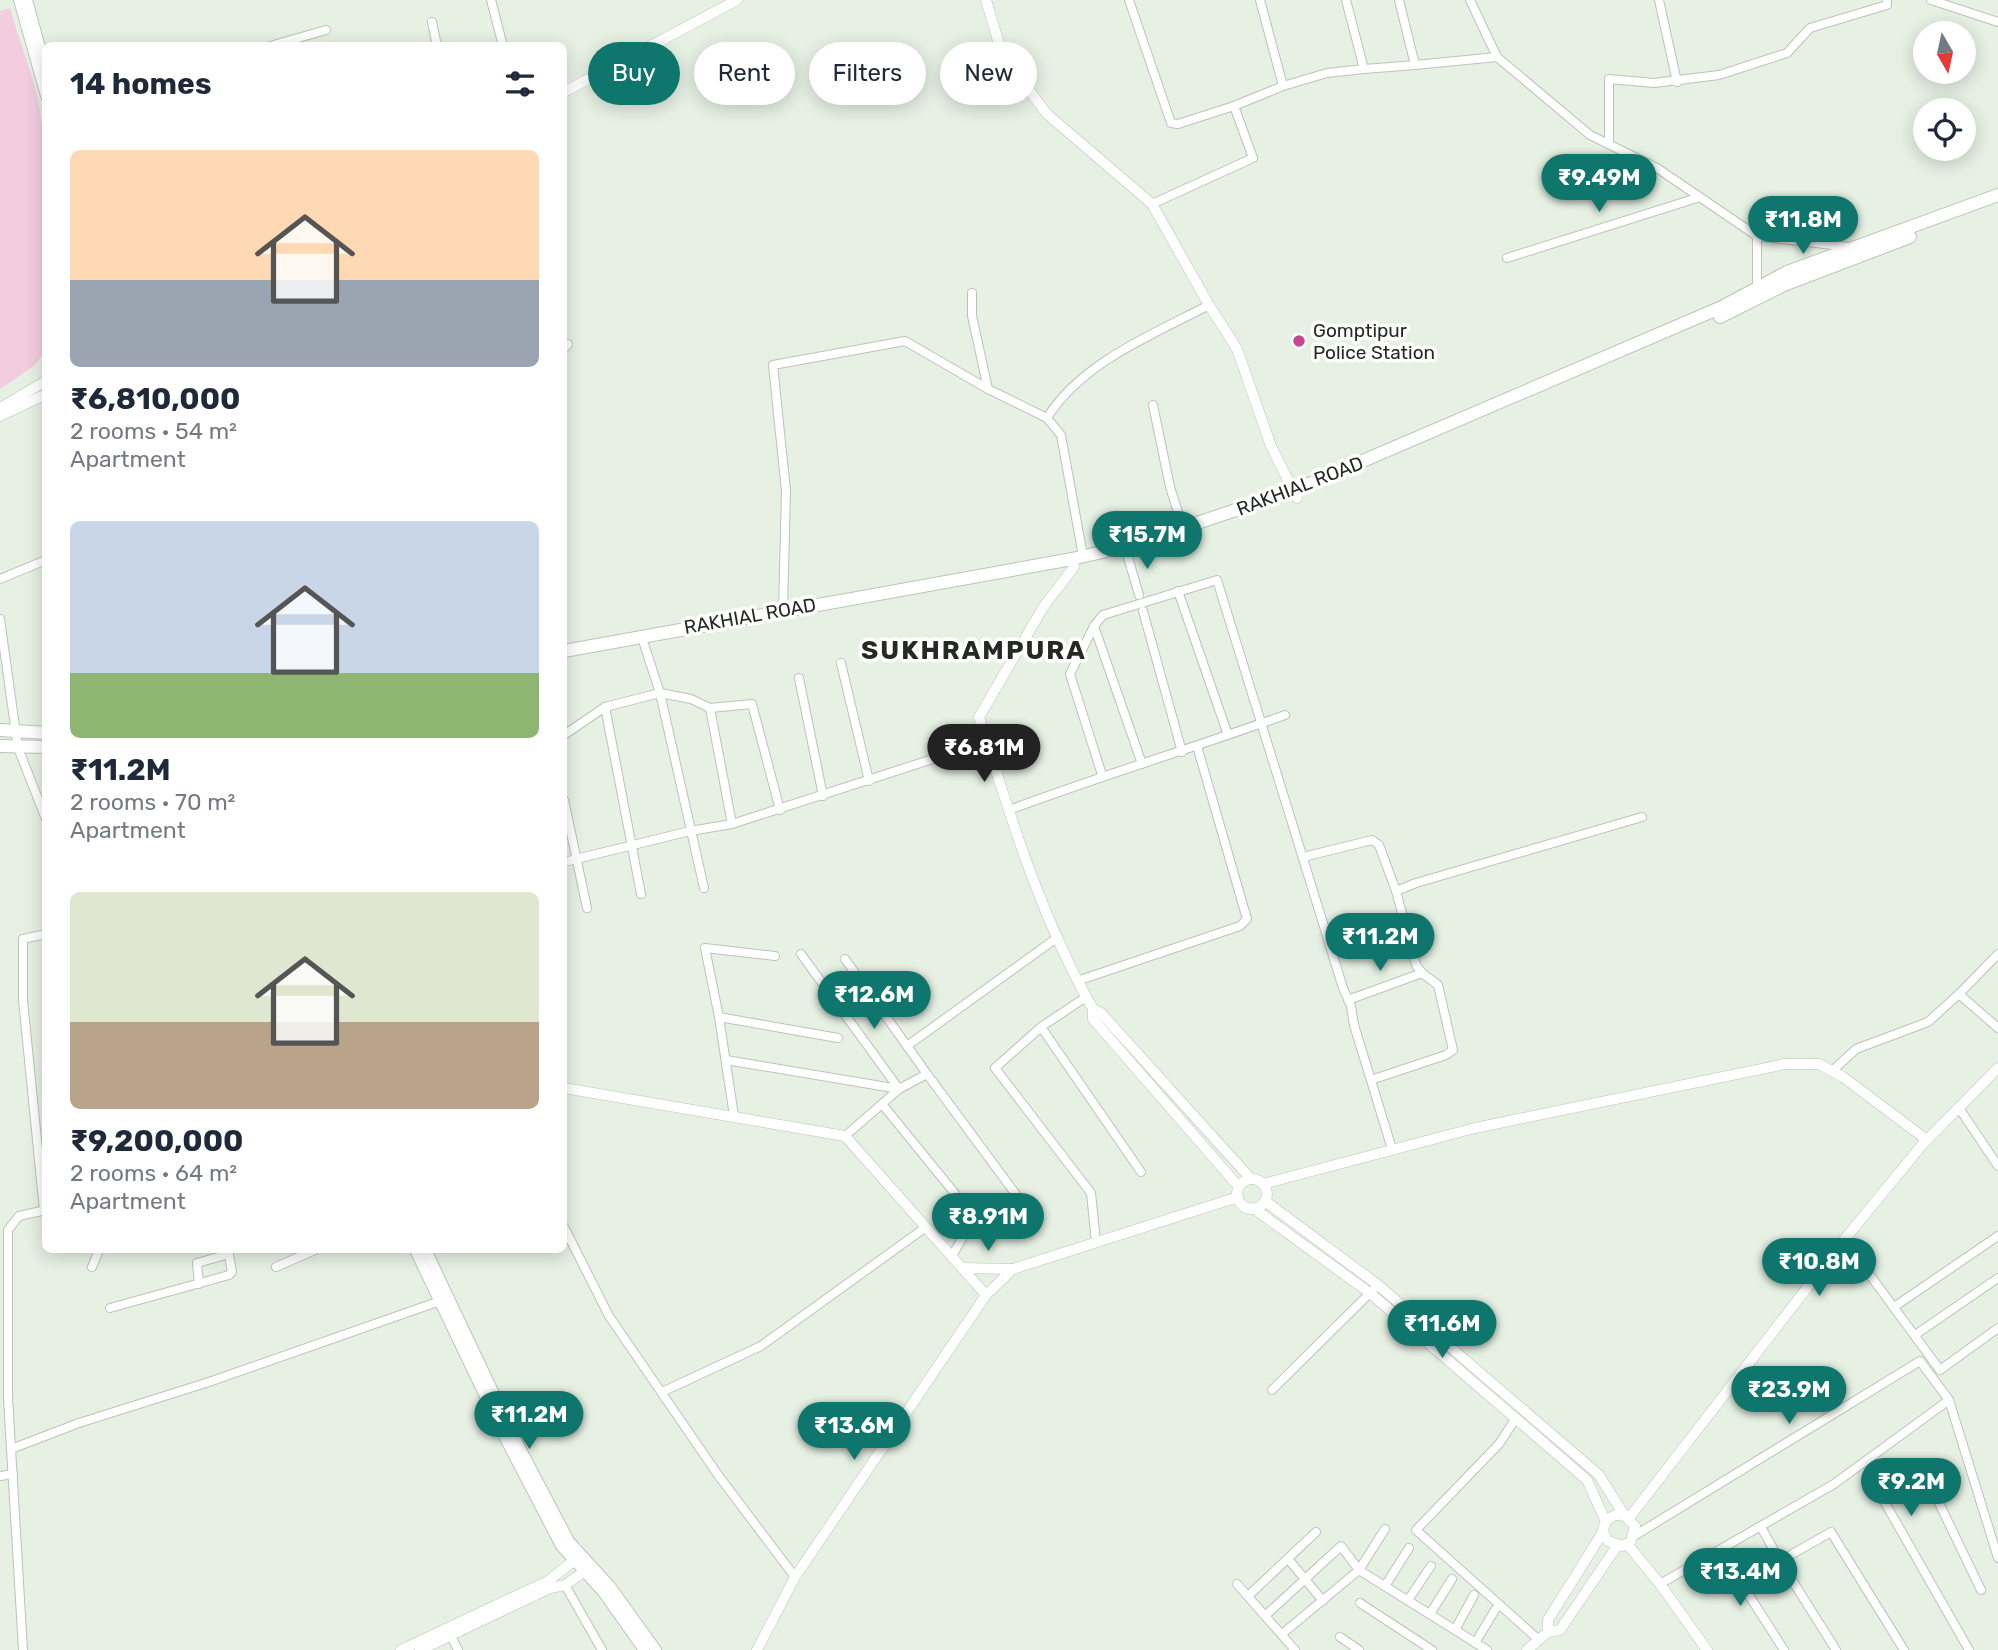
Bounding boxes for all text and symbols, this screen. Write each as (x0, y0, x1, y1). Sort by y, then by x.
north arrow (1913, 21, 1976, 84)
map controls (1913, 21, 1976, 161)
chip: Buy (588, 42, 680, 105)
chip: Rent (694, 42, 795, 105)
chip: Filters (809, 42, 926, 105)
chip: New (940, 42, 1037, 105)
icon: filters (501, 65, 539, 103)
text: 14 homes (70, 66, 212, 102)
button: locate (1913, 98, 1976, 161)
pin: ₹9.49M (1542, 154, 1656, 214)
text: ₹9.49M (1557, 163, 1641, 191)
icon: home (242, 196, 368, 322)
pin: ₹11.8M (1746, 196, 1860, 256)
text: ₹11.8M (1764, 205, 1842, 233)
place label: Gomptipur Police Station (1313, 319, 1435, 364)
marker: Gomptipur Police Station (1291, 333, 1307, 349)
text: ₹6,810,000 (70, 381, 240, 417)
text: 2 rooms · 54 m² (70, 417, 237, 445)
text: Apartment (70, 445, 186, 473)
street label: RAKHIAL ROAD (1233, 451, 1367, 521)
pin: ₹15.7M (1090, 512, 1204, 571)
text: ₹15.7M (1108, 520, 1186, 548)
icon: home (242, 567, 368, 693)
street label: RAKHIAL ROAD (682, 593, 818, 639)
district label: SUKHRAMPURA (861, 635, 1087, 666)
pin: ₹6.81M (927, 724, 1041, 784)
text: ₹6.81M (943, 733, 1025, 761)
text: ₹11.2M (70, 752, 171, 788)
text: 2 rooms · 70 m² (70, 788, 235, 816)
text: Apartment (70, 816, 186, 844)
pin: ₹11.2M (1323, 914, 1437, 973)
text: ₹11.2M (1341, 922, 1419, 950)
icon: home (242, 938, 368, 1064)
pin: ₹12.6M (817, 972, 931, 1031)
text: ₹12.6M (834, 980, 914, 1008)
text: ₹9,200,000 (70, 1123, 243, 1159)
text: 2 rooms · 64 m² (70, 1159, 237, 1187)
text: Apartment (70, 1187, 186, 1215)
pin: ₹8.91M (931, 1194, 1045, 1253)
text: ₹8.91M (948, 1202, 1028, 1230)
pin: ₹10.8M (1762, 1238, 1876, 1298)
text: ₹10.8M (1778, 1247, 1860, 1275)
pin: ₹11.6M (1385, 1300, 1499, 1360)
text: ₹11.6M (1403, 1309, 1481, 1337)
pin: ₹23.9M (1732, 1366, 1846, 1426)
text: ₹23.9M (1747, 1375, 1831, 1403)
pin: ₹11.2M (472, 1392, 586, 1451)
text: ₹11.2M (490, 1400, 568, 1428)
pin: ₹13.6M (797, 1402, 911, 1462)
text: ₹13.6M (814, 1411, 894, 1439)
pin: ₹9.2M (1862, 1458, 1960, 1518)
text: ₹9.2M (1877, 1467, 1945, 1495)
pin: ₹13.4M (1683, 1548, 1797, 1608)
text: ₹13.4M (1699, 1557, 1781, 1585)

